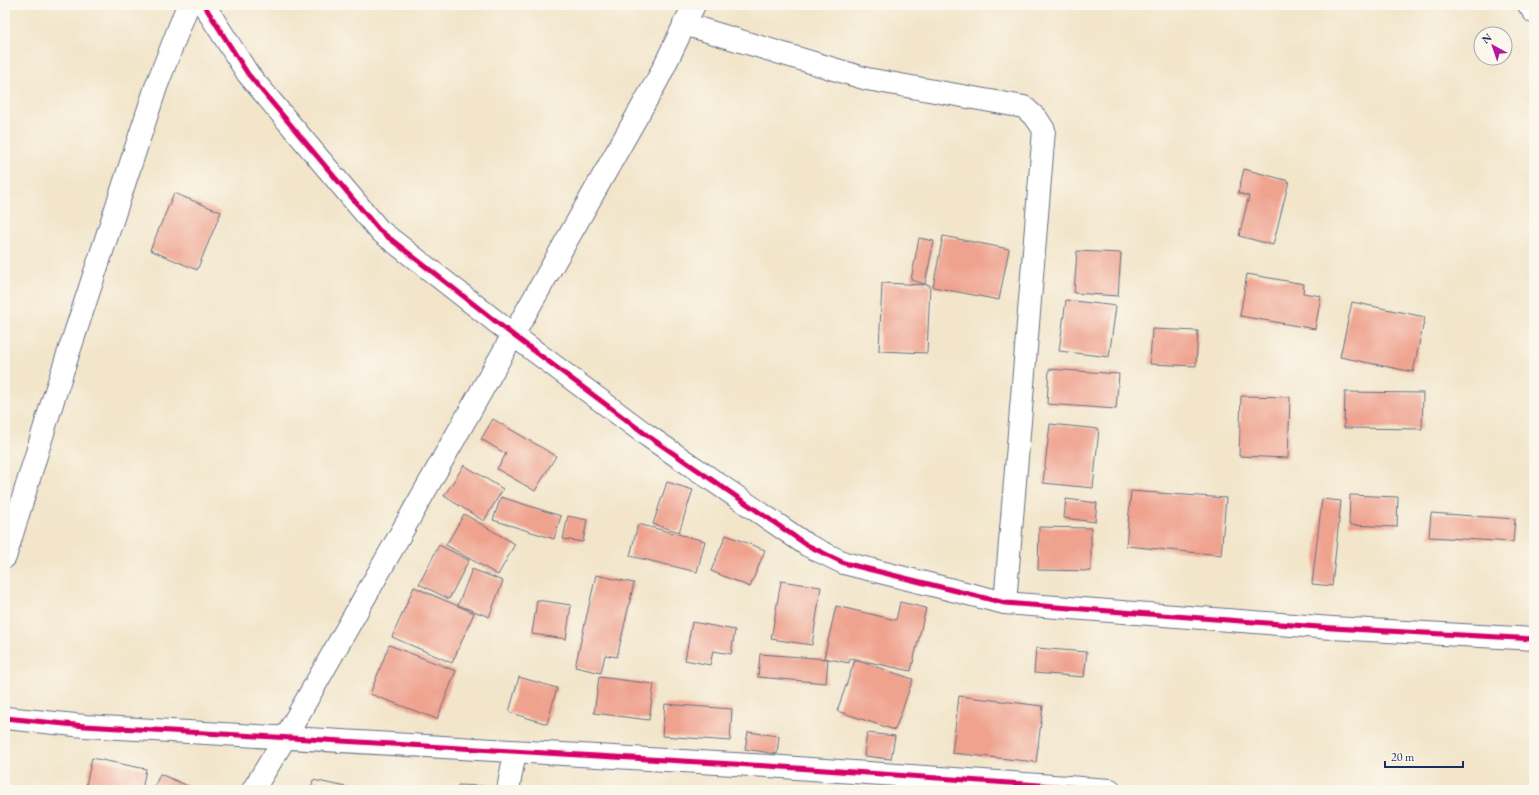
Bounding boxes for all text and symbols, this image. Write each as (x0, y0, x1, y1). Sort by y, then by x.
north arrow (1473, 26, 1513, 66)
text: N (1479, 30, 1495, 47)
scale bar (1385, 743, 1463, 769)
text: 20 m (1391, 749, 1415, 765)

